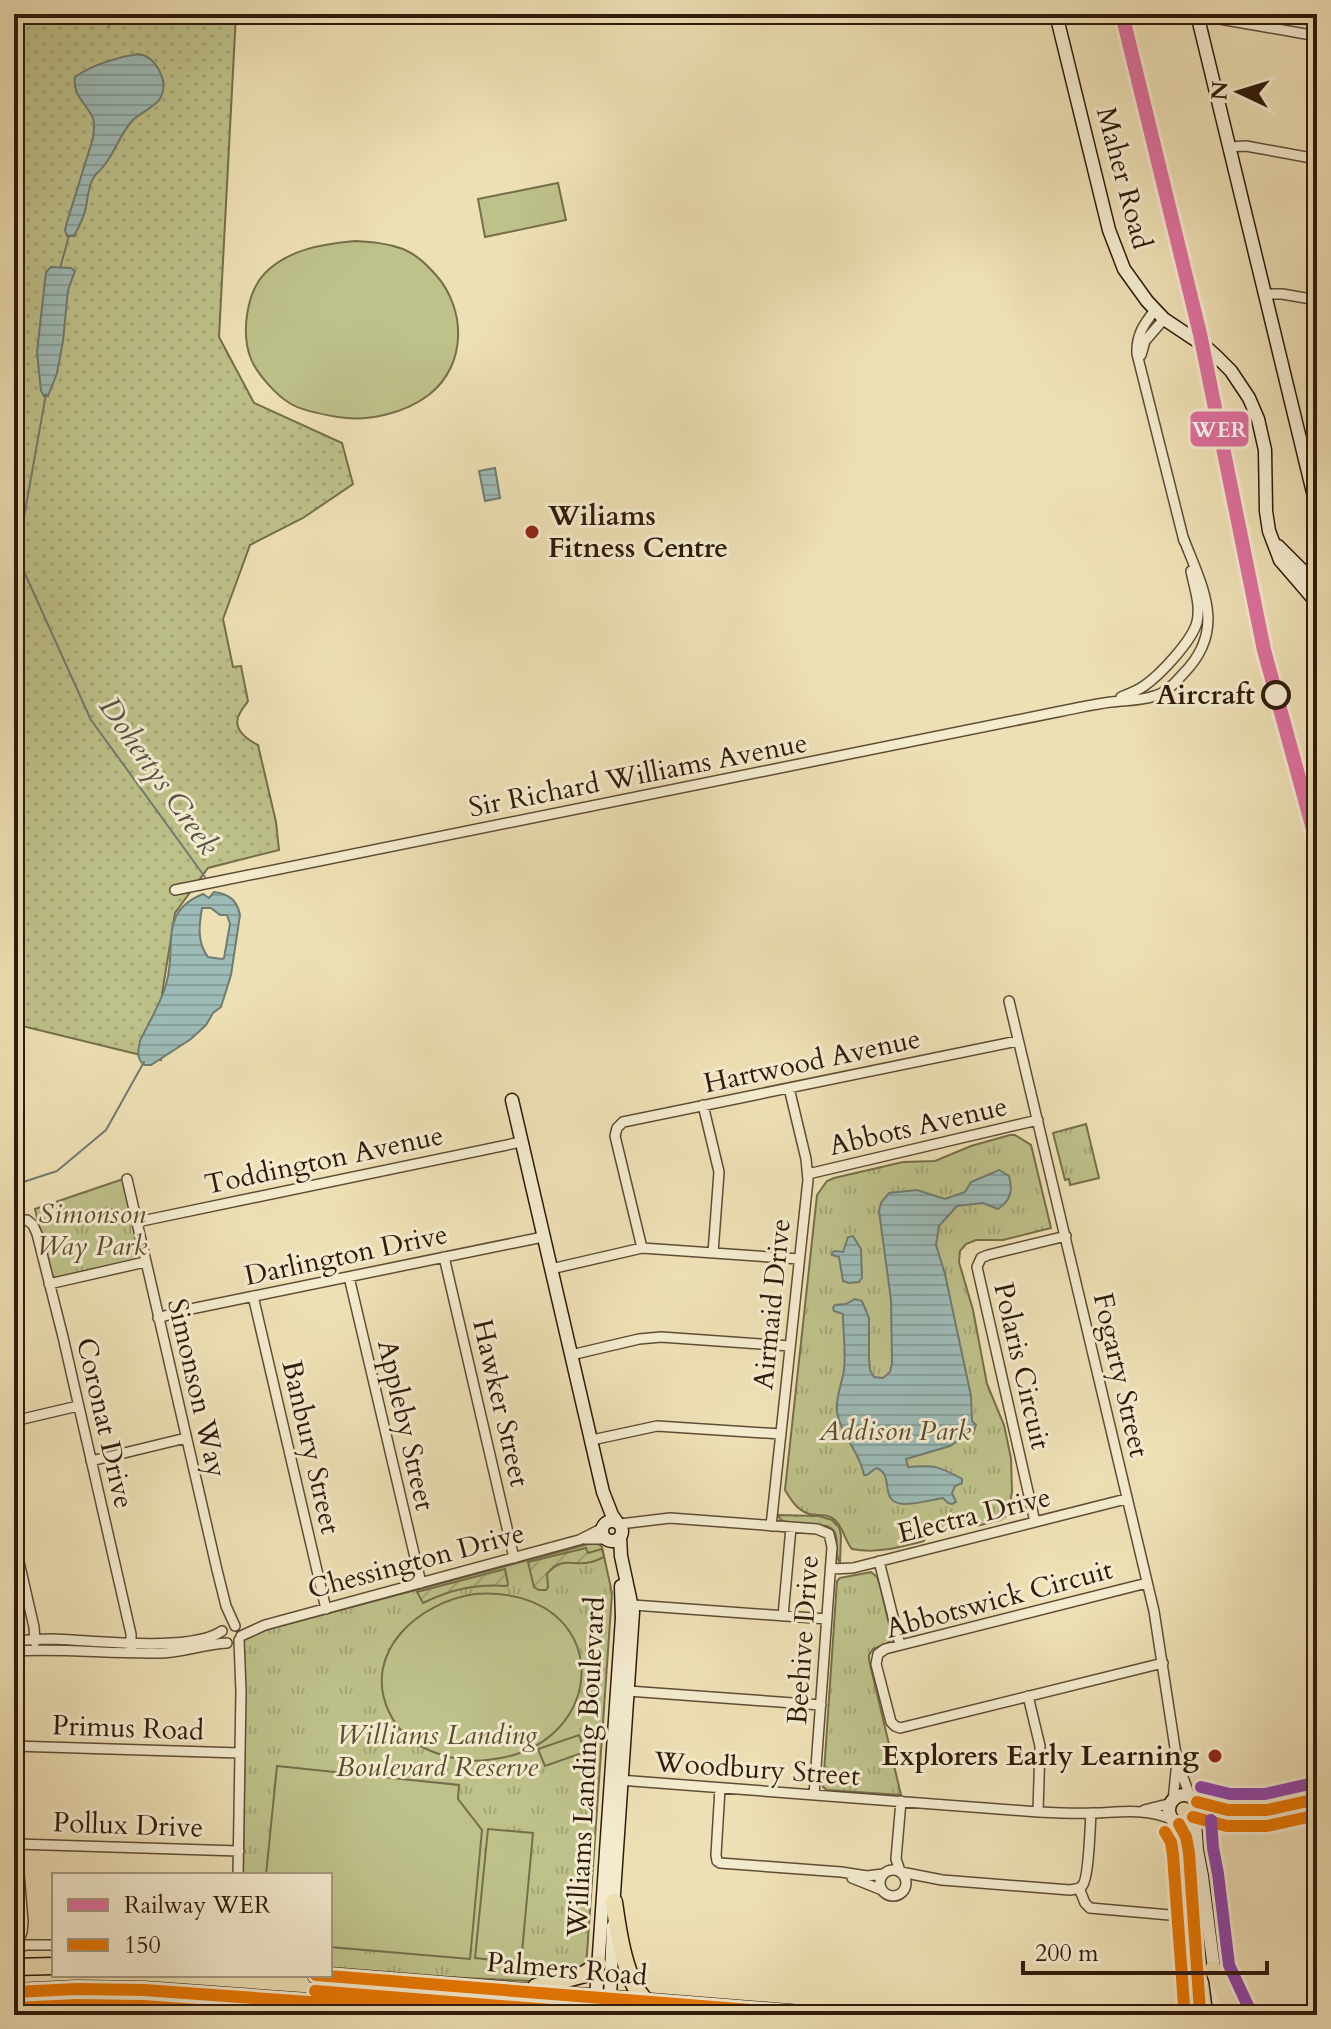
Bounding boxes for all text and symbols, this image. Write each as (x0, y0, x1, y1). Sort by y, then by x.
north arrow (1199, 52, 1279, 132)
text: N (1204, 80, 1236, 101)
street label: Maher Road (1087, 103, 1161, 253)
line badge: WER (1189, 410, 1250, 448)
text: WER (1190, 415, 1248, 445)
place label: Wiliams Fitness Centre (547, 497, 728, 567)
marker: Wiliams Fitness Centre (523, 523, 541, 541)
place label: Aircraft (1156, 676, 1255, 714)
marker: Aircraft (1262, 681, 1290, 709)
water label: Dohertys Creek (89, 689, 229, 864)
street label: Sir Richard Williams Avenue (465, 724, 811, 826)
street label: Hartwood Avenue (700, 1019, 924, 1103)
street label: Abbots Avenue (825, 1087, 1011, 1165)
street label: Toddington Avenue (201, 1116, 447, 1204)
park label: Simonson Way Park (37, 1195, 148, 1265)
street label: Darlington Drive (241, 1215, 451, 1295)
street label: Airmaid Drive (744, 1217, 800, 1391)
street label: Polaris Circuit (984, 1279, 1060, 1453)
street label: Fogarty Street (1084, 1289, 1158, 1461)
street label: Simonson Way (158, 1295, 236, 1481)
street label: Hawker Street (463, 1316, 539, 1491)
street label: Coronat Drive (67, 1334, 143, 1512)
street label: Appleby Street (368, 1336, 444, 1514)
street label: Banbury Street (273, 1356, 349, 1538)
park label: Addison Park (818, 1412, 971, 1450)
street label: Electra Drive (894, 1478, 1054, 1552)
street label: Chessington Drive (303, 1514, 529, 1608)
street label: Abbotswick Circuit (881, 1550, 1117, 1648)
street label: Beehive Drive (778, 1554, 828, 1726)
street label: Williams Landing Boulevard (558, 1596, 614, 1939)
street label: Primus Road (51, 1706, 205, 1750)
park label: Williams Landing Boulevard Reserve (336, 1716, 538, 1786)
place label: Explorers Early Learning (882, 1737, 1199, 1775)
street label: Woodbury Street (652, 1743, 861, 1795)
marker: Explorers Early Learning (1206, 1747, 1224, 1765)
street label: Pollux Drive (52, 1803, 204, 1847)
legend (52, 1873, 332, 1977)
text: Railway WER (124, 1889, 271, 1922)
scale bar (1023, 1925, 1267, 1975)
text: 150 (124, 1929, 161, 1962)
text: 200 m (1035, 1937, 1099, 1970)
street label: Palmers Road (485, 1943, 649, 1995)

